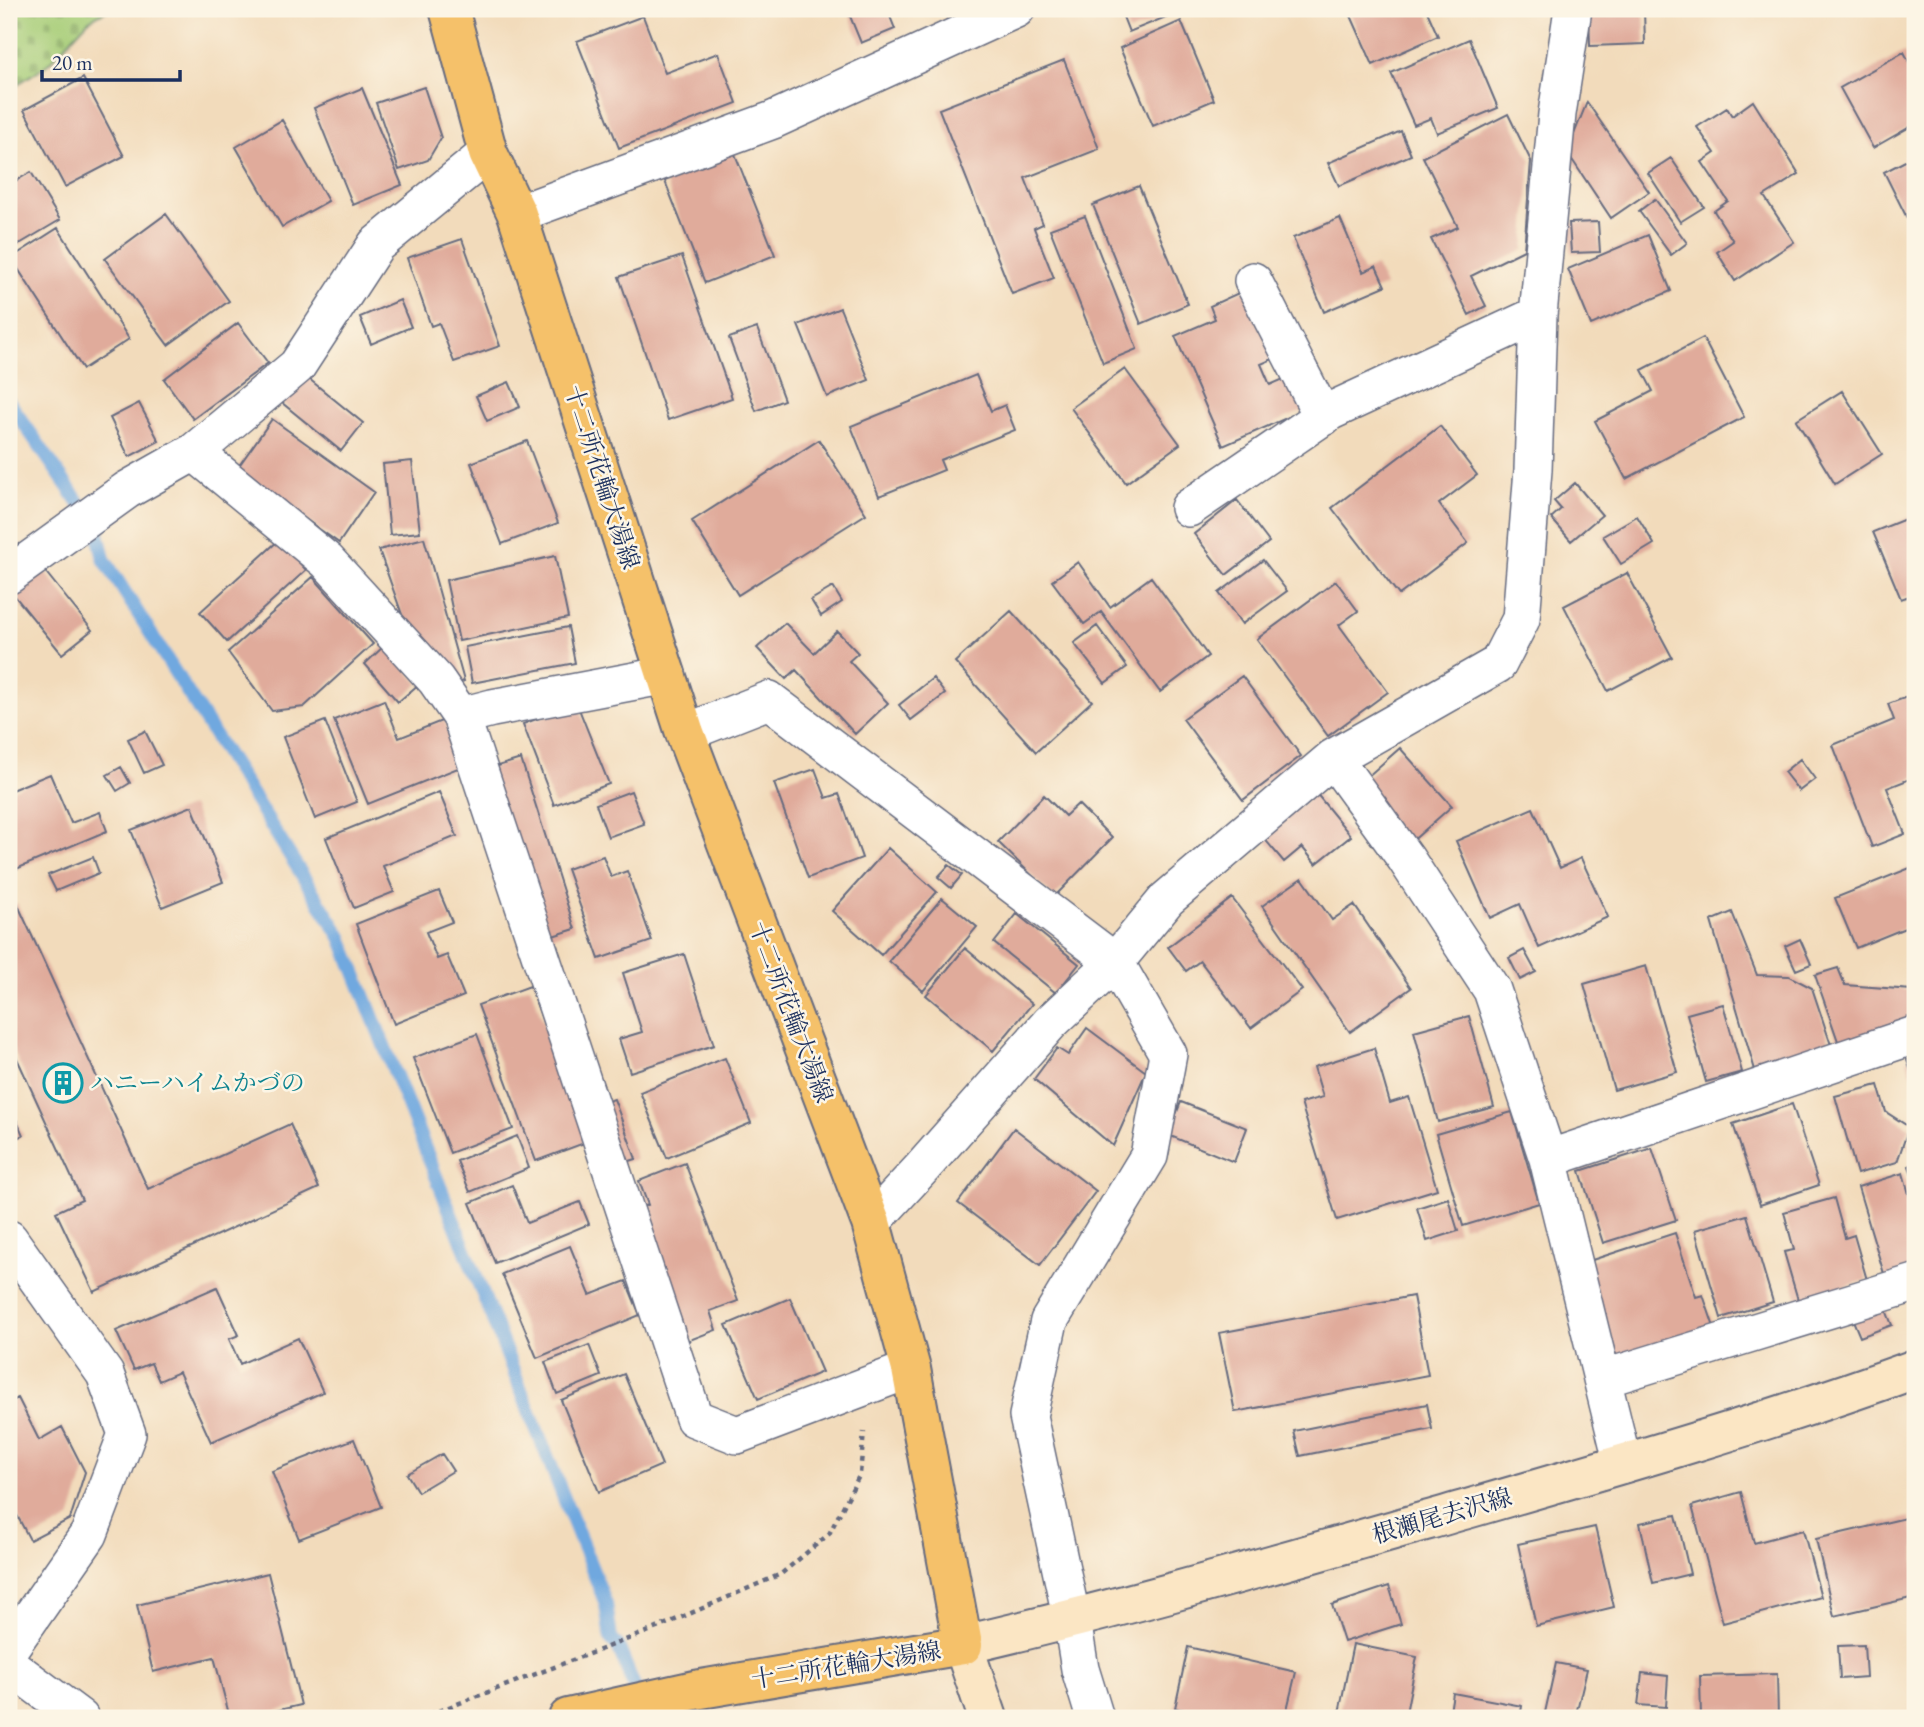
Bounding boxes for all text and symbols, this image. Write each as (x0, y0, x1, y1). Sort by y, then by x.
scale bar (42, 38, 180, 82)
text: 20 m (52, 49, 93, 76)
street label: 十二所花輪大湯線 (558, 381, 647, 573)
street label: 十二所花輪大湯線 (743, 917, 840, 1107)
building icon: ハニーハイムかづの (42, 1062, 84, 1104)
place label: ハニーハイムかづの (90, 1067, 305, 1098)
street label: 根瀬尾去沢線 (1368, 1481, 1515, 1550)
street label: 十二所花輪大湯線 (749, 1634, 943, 1695)

